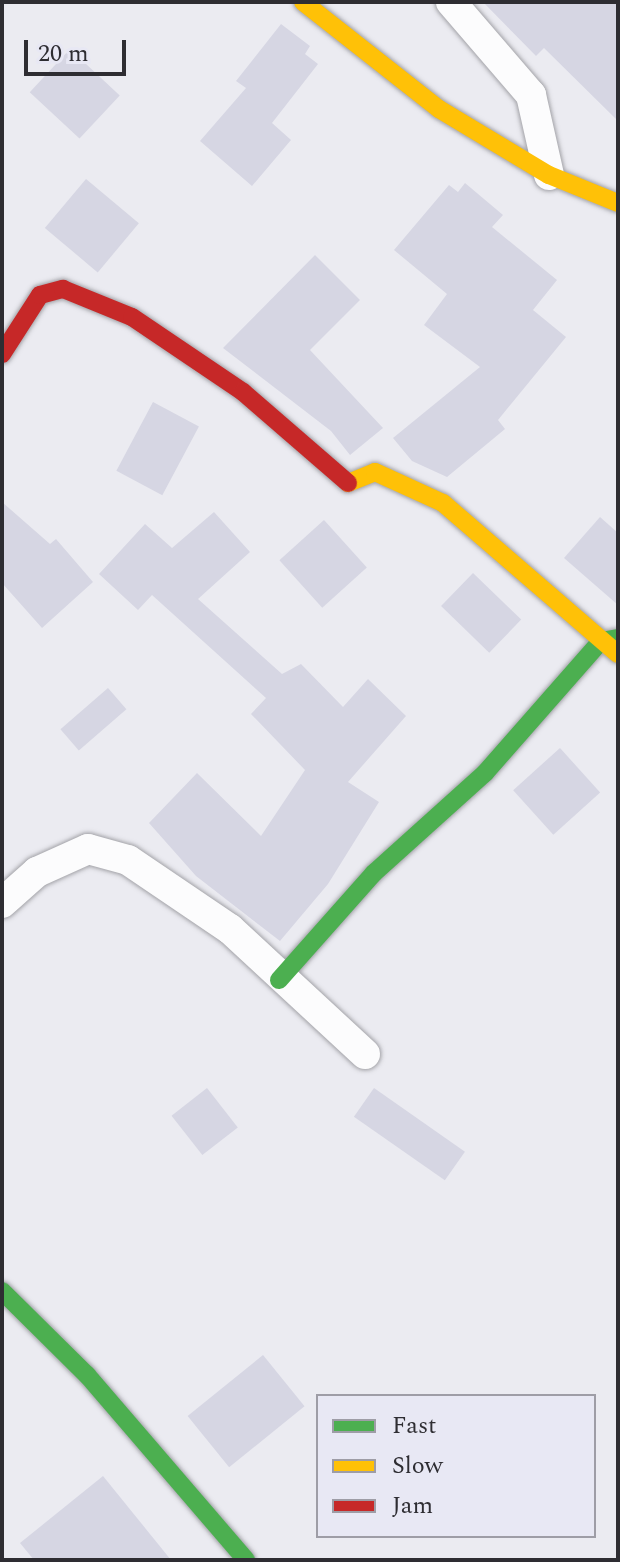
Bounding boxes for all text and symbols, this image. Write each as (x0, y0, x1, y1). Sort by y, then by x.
scale bar (28, 24, 130, 74)
text: 20 m (38, 36, 89, 72)
legend (316, 1394, 596, 1538)
text: Fast (392, 1408, 437, 1444)
text: Slow (392, 1448, 443, 1484)
text: Jam (392, 1488, 433, 1524)

